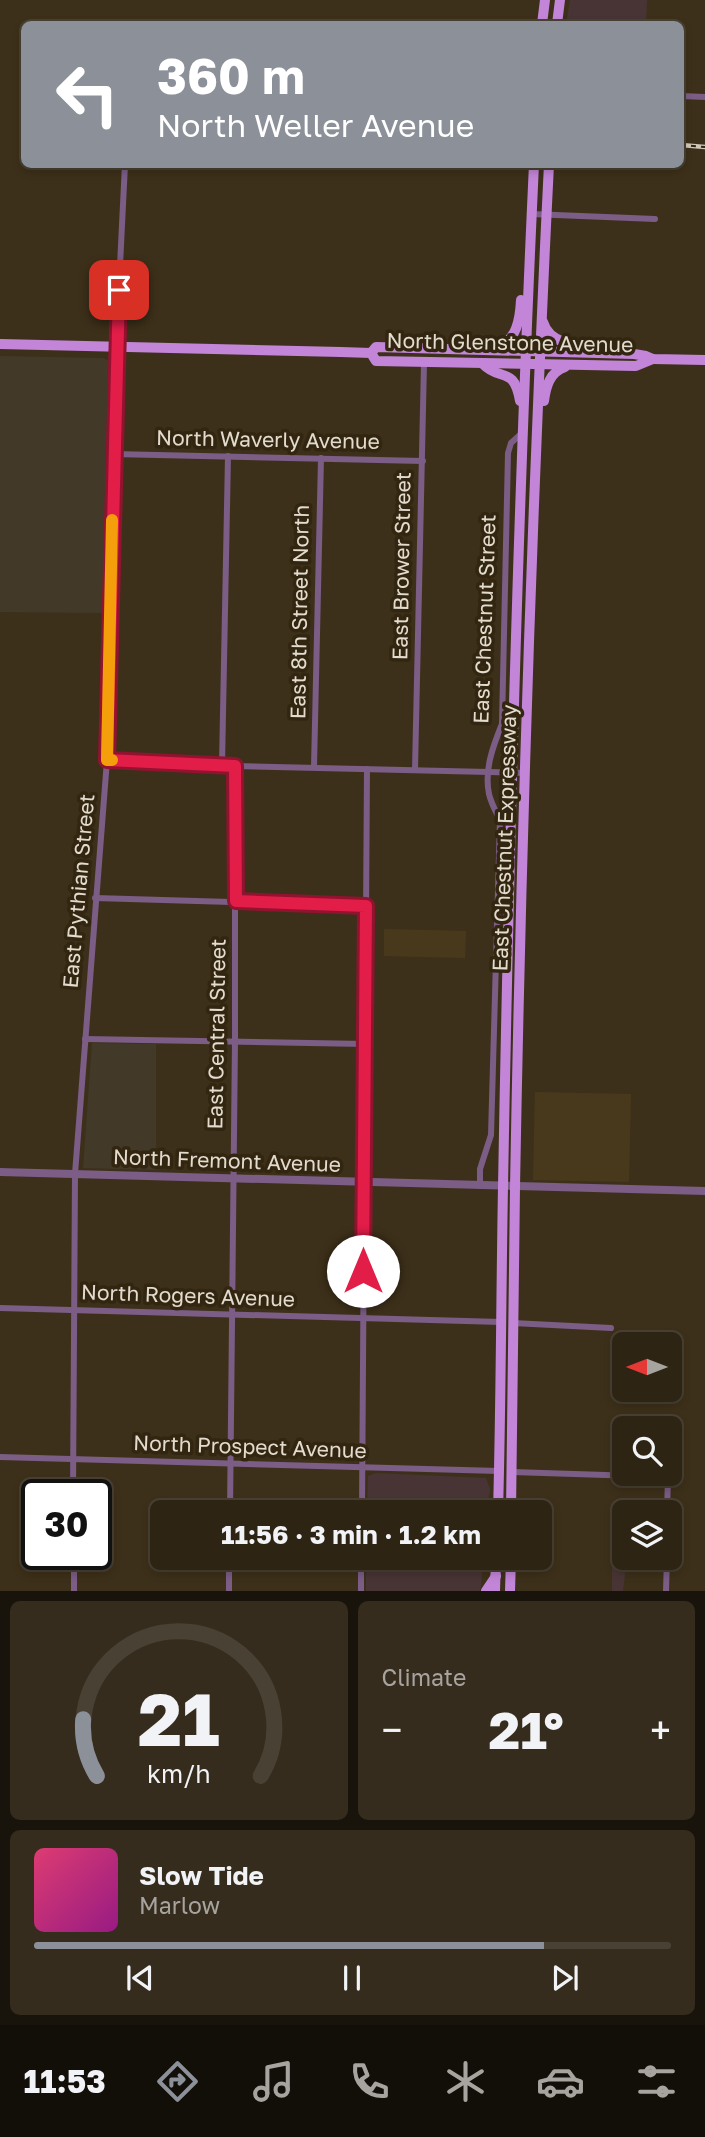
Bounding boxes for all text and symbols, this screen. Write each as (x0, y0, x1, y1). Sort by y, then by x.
text: 360 m (157, 46, 305, 105)
icon: left (42, 49, 133, 140)
text: North Weller Avenue (157, 106, 474, 144)
pin (89, 260, 149, 320)
icon: arrive (100, 271, 138, 309)
street label: North Glenstone Avenue (386, 327, 634, 357)
street label: North Waverly Avenue (156, 424, 380, 454)
street label: East Brower Street (386, 472, 416, 660)
street label: East 8th Street North (284, 505, 314, 719)
street label: East Chestnut Street (467, 514, 501, 724)
street label: East Chestnut Expressway (486, 704, 522, 972)
street label: East Pythian Street (57, 793, 99, 989)
street label: East Central Street (201, 938, 231, 1130)
street label: North Fremont Avenue (113, 1143, 341, 1177)
position arrow (326, 1234, 400, 1308)
street label: North Rogers Avenue (81, 1278, 296, 1312)
north arrow (612, 1332, 682, 1402)
map controls (612, 1332, 682, 1570)
button: search (612, 1416, 682, 1486)
street label: North Prospect Avenue (133, 1429, 367, 1463)
speed limit sign: 30 (21, 1479, 112, 1570)
button: layers (612, 1500, 682, 1570)
text: 11:56 · 3 min · 1.2 km (221, 1519, 481, 1550)
text: Climate (382, 1663, 466, 1691)
text: 21 (138, 1676, 220, 1763)
text: 21° (489, 1698, 564, 1760)
text: − (382, 1707, 402, 1752)
text: + (650, 1707, 671, 1752)
text: km/h (147, 1758, 211, 1789)
text: Slow Tide (139, 1860, 264, 1891)
text: Marlow (139, 1891, 220, 1919)
icon: previous (121, 1959, 159, 1997)
icon: pause (333, 1959, 371, 1997)
icon: next (546, 1959, 584, 1997)
icon: directions (153, 2057, 202, 2106)
icon: music (249, 2057, 298, 2106)
icon: phone (345, 2057, 394, 2106)
icon: climate (441, 2057, 490, 2106)
icon: car (536, 2057, 585, 2106)
icon: filters (632, 2057, 681, 2106)
text: 11:53 (23, 2062, 106, 2100)

